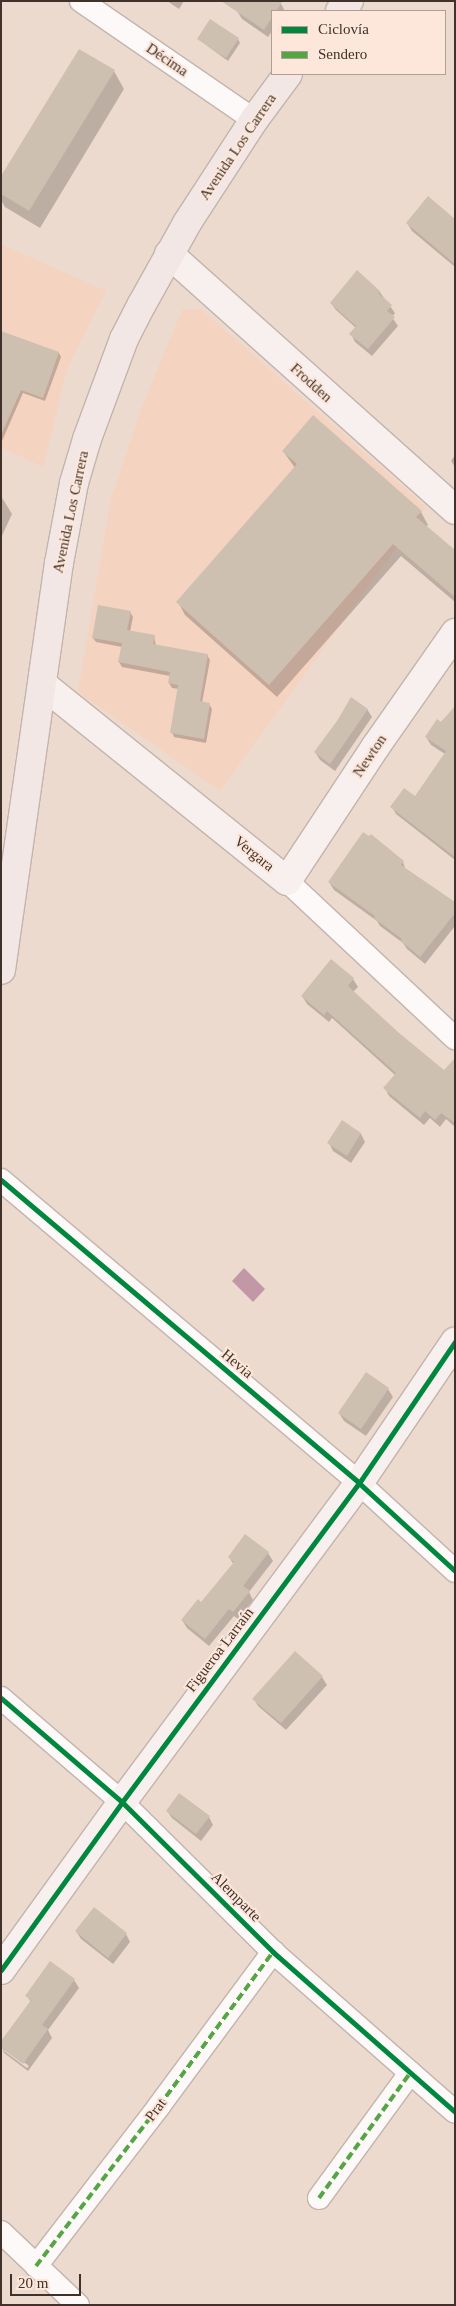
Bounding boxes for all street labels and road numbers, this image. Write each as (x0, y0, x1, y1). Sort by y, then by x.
street label: Décima (143, 39, 191, 81)
street label: Avenida Los Carrera (196, 90, 280, 204)
street label: Frodden (286, 360, 336, 406)
street label: Avenida Los Carrera (49, 449, 93, 575)
street label: Newton (349, 731, 391, 781)
street label: Vergara (230, 832, 278, 876)
street label: Hevia (217, 1346, 257, 1382)
street label: Figueroa Larraín (182, 1604, 258, 1696)
street label: Alemparte (207, 1868, 265, 1926)
street label: Prat (142, 2095, 170, 2125)

